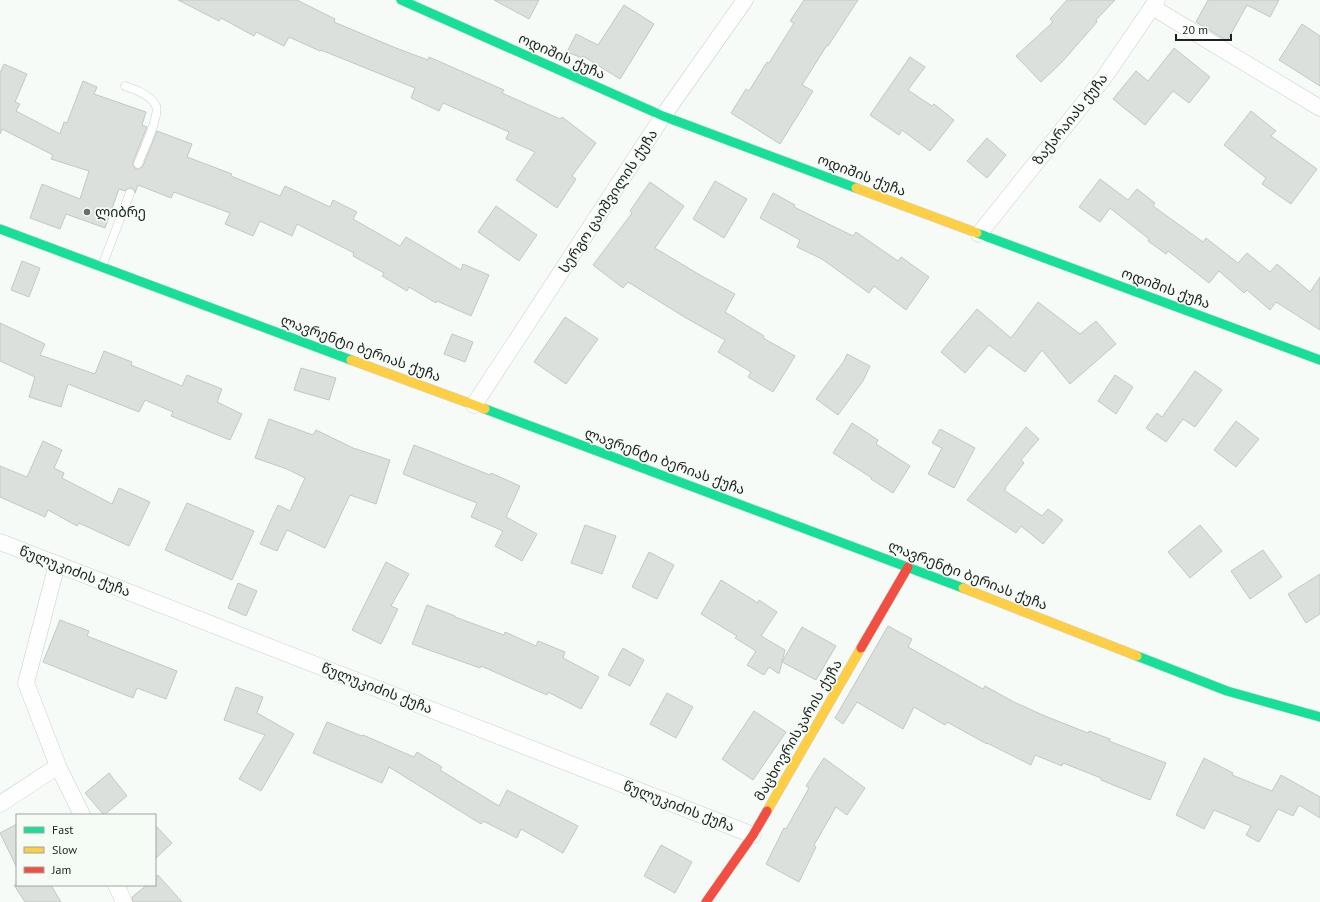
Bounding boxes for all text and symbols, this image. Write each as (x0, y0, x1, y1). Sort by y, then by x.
scale bar (1176, 16, 1231, 42)
text: 20 m (1182, 22, 1208, 37)
street label: ოდიშის ქუჩა (516, 29, 608, 83)
street label: ზაქარაიას ქუჩა (1029, 70, 1111, 168)
street label: სერგო ცაიშვილის ქუჩა (555, 126, 661, 276)
street label: ოდიშის ქუჩა (815, 150, 909, 200)
place label: ლიბრე (95, 203, 146, 221)
marker: ლიბრე (82, 207, 92, 217)
street label: ოდიშის ქუჩა (1119, 264, 1213, 312)
street label: ლავრენტი ბერიას ქუჩა (278, 311, 444, 385)
street label: ლავრენტი ბერიას ქუჩა (582, 424, 748, 498)
street label: ლავრენტი ბერიას ქუჩა (886, 536, 1050, 614)
street label: წულუკიძის ქუჩა (17, 542, 133, 600)
street label: მაცხოვრისკარის ქუჩა (750, 656, 846, 804)
street label: წულუკიძის ქუჩა (319, 659, 435, 717)
street label: წულუკიძის ქუჩა (621, 777, 737, 835)
legend (16, 814, 156, 886)
text: Fast (52, 822, 73, 837)
text: Slow (52, 842, 77, 857)
text: Jam (51, 862, 71, 877)

